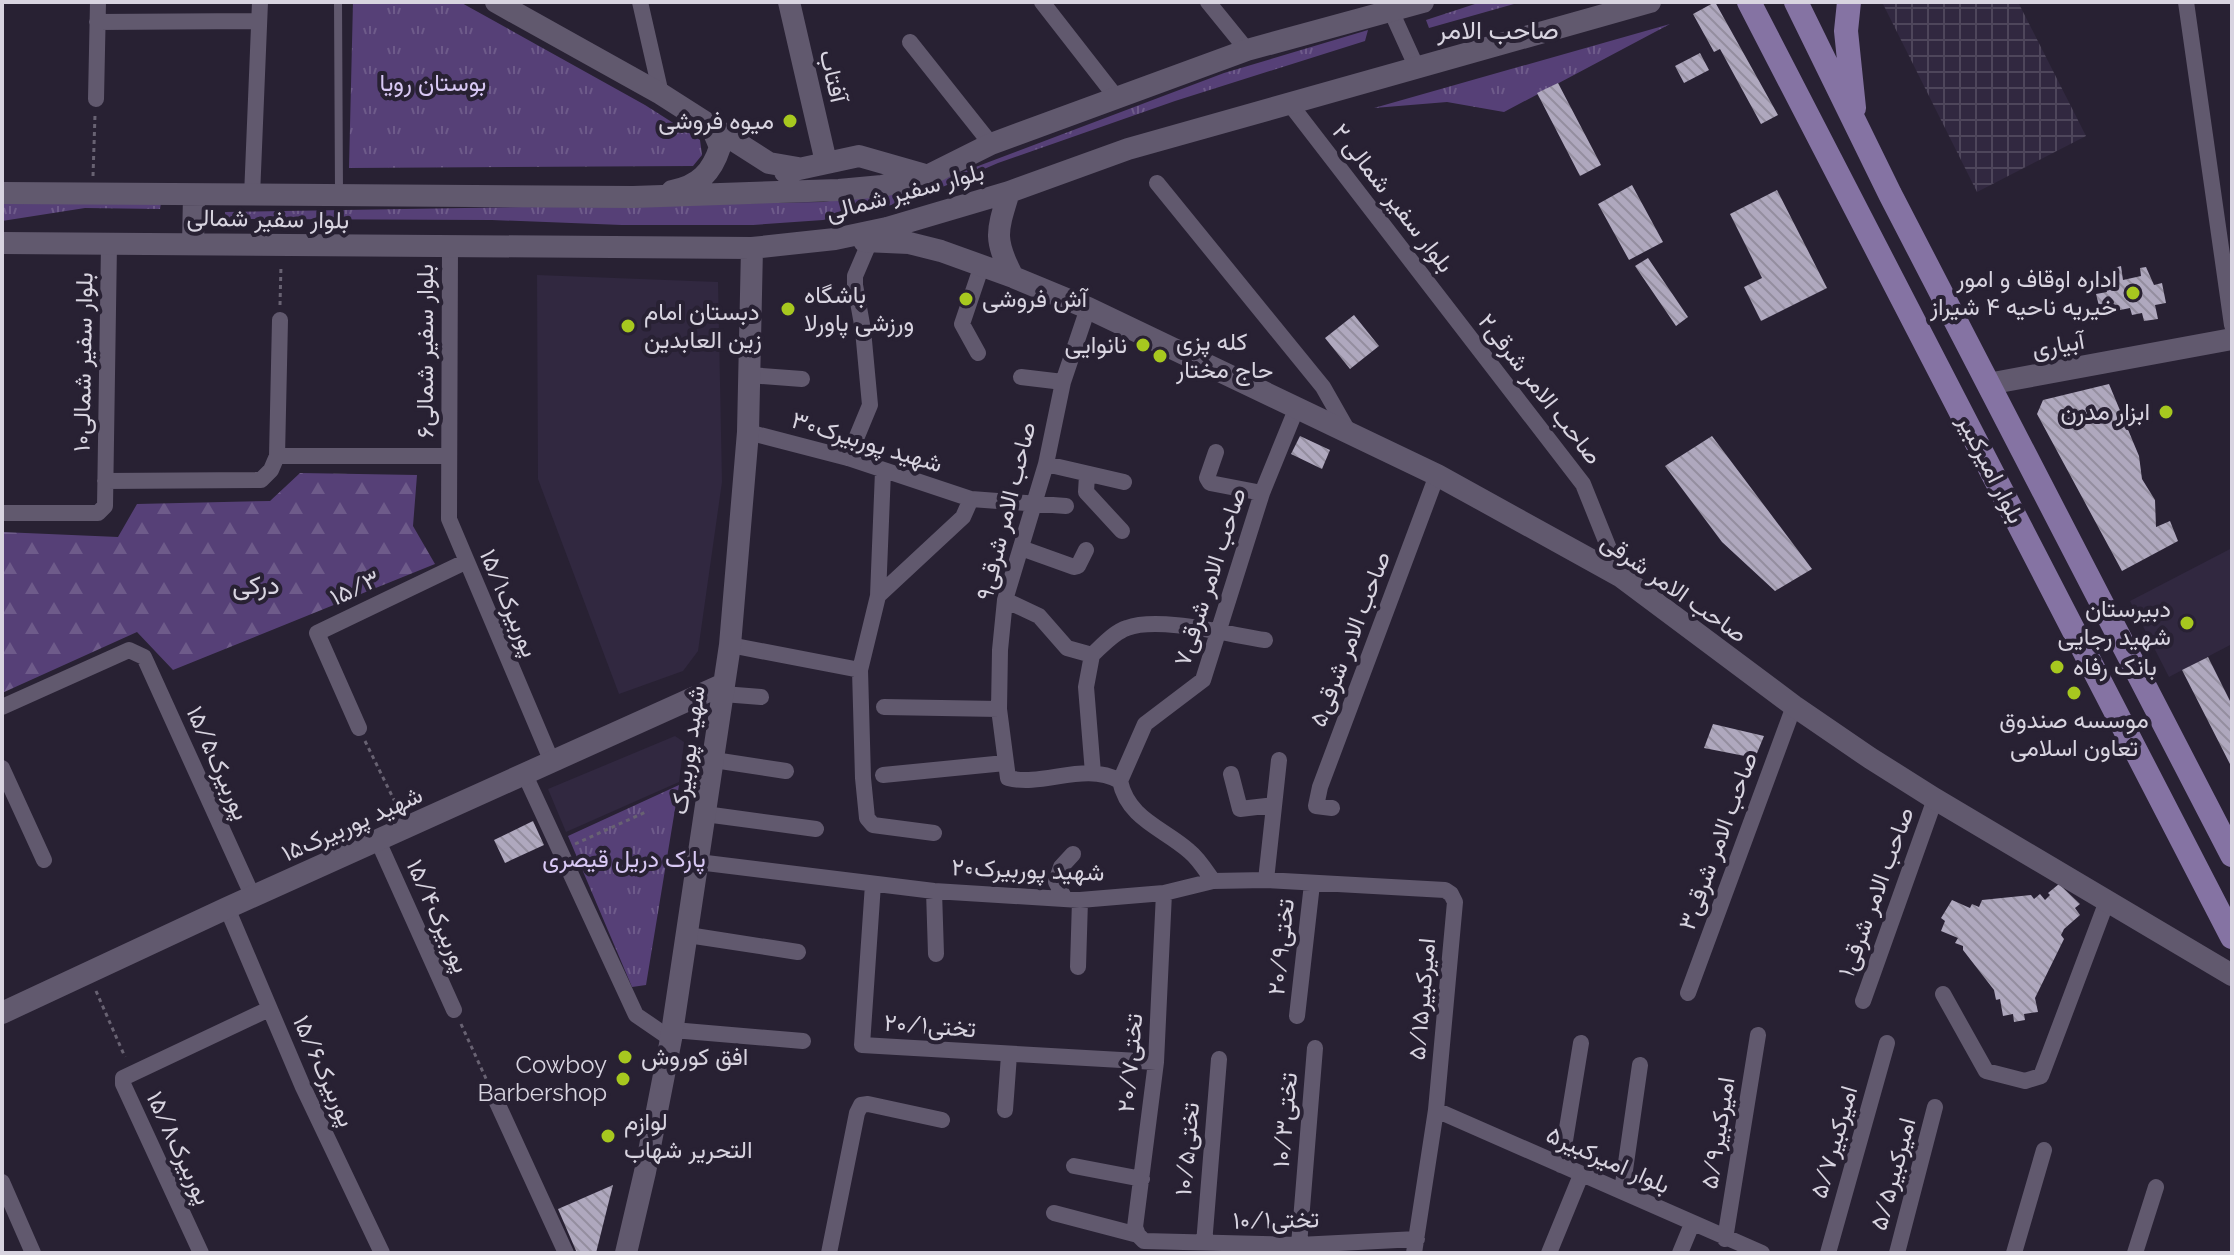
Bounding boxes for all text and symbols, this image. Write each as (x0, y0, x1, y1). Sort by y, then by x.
district label: صاحب الامر (1436, 15, 1559, 46)
street label: آفتاب (813, 47, 854, 107)
park label: بوستان رویا (380, 68, 486, 98)
place label: میوه فروشی (658, 106, 774, 136)
marker: میوه فروشی (781, 112, 799, 130)
street label: بلوار سفیر شمالی ۲ (1325, 117, 1461, 279)
street label: بلوار سفیر شمالی (823, 156, 987, 228)
street label: بلوار سفیر شمالی (186, 203, 350, 235)
street label: بلوار سفیر شمالی۶ (410, 264, 440, 438)
place label: اداره اوقاف و امور خیریه ناحیه ۴ شیراز (1929, 264, 2117, 322)
street label: بلوار سفیر شمالی۱۰ (66, 272, 100, 452)
place label: باشگاه ورزشی پاورلا (804, 280, 914, 339)
place label: آش فروشی (982, 284, 1090, 314)
marker: اداره اوقاف و امور خیریه ناحیه ۴ شیراز (2124, 284, 2142, 302)
marker: آش فروشی (957, 290, 975, 308)
place label: دبستان امام زین العابدین (644, 297, 762, 355)
marker: باشگاه ورزشی پاورلا (779, 300, 797, 318)
street label: ۲صاحب الامر شرقی (1472, 307, 1608, 471)
marker: دبستان امام زین العابدین (619, 317, 637, 335)
street label: آبیاری (2029, 325, 2089, 364)
place label: کله پزی حاج مختار (1175, 327, 1273, 386)
place label: نانوایی (1064, 330, 1127, 360)
marker: نانوایی (1134, 336, 1152, 354)
marker: کله پزی حاج مختار (1151, 347, 1169, 365)
place label: ابزار مدرن (2061, 397, 2150, 427)
marker: ابزار مدرن (2157, 403, 2175, 421)
street label: شهید پوربیرک۳۰ (788, 405, 946, 480)
street label: بلوار امیرکبیر (1950, 409, 2031, 528)
street label: صاحب الامر شرقی۹ (969, 419, 1043, 603)
street label: صاحب الامر شرقی۷ (1167, 484, 1253, 670)
street label: صاحب الامر شرقی (1595, 527, 1753, 649)
street label: پوربیرک۱۵/۱ (472, 545, 545, 662)
street label: صاحب الامر شرقی۵ (1303, 547, 1397, 731)
street label: ۱۵/۳ (325, 564, 384, 612)
district label: درکی (232, 570, 280, 601)
place label: دبیرستان شهید رجایی (2058, 594, 2171, 652)
marker: دبیرستان شهید رجایی (2178, 614, 2196, 632)
place label: بانک رفاه (2073, 652, 2157, 682)
marker: بانک رفاه (2048, 658, 2066, 676)
street label: شهید پوربیرک (664, 683, 713, 817)
marker: موسسه صندوق تعاون اسلامی (2065, 684, 2083, 702)
street label: پوربیرک۱۵/۵ (179, 701, 256, 825)
place label: موسسه صندوق تعاون اسلامی (1999, 705, 2149, 763)
street label: صاحب الامر شرقی۳ (1672, 748, 1764, 934)
street label: شهید پوربیرک۱۵ (277, 780, 428, 869)
street label: صاحب الامر شرقی۱ (1831, 803, 1921, 981)
park label: پارک دریل قیصری (542, 844, 706, 875)
street label: شهید پوربیرک۲۰ (951, 852, 1105, 889)
street label: پوربیرک۱۵/۴ (399, 855, 476, 978)
street label: تختی۲۰/۹ (1261, 897, 1300, 997)
street label: امیرکبیر۵/۱۵ (1402, 937, 1442, 1061)
street label: تختی۲۰/۱ (883, 1008, 977, 1043)
street label: پوربیرک۱۵/۶ (285, 1011, 362, 1132)
street label: تختی۲۰/۷ (1111, 1012, 1148, 1114)
place label: افق کوروش (641, 1042, 748, 1072)
marker: افق کوروش (616, 1048, 634, 1066)
place label: Cowboy Barbershop (478, 1050, 607, 1107)
marker: Cowboy Barbershop (614, 1070, 632, 1088)
street label: تختی۱۰/۳ (1266, 1071, 1303, 1169)
street label: امیرکبیر۵/۹ (1694, 1075, 1742, 1191)
street label: امیرکبیر۵/۷ (1804, 1082, 1864, 1202)
street label: پوربیرک۱۵/۸ (139, 1087, 218, 1210)
street label: تختی۱۰/۵ (1168, 1101, 1205, 1197)
place label: لوازم التحریر شهاب (624, 1107, 753, 1165)
street label: امیرکبیر۵/۵ (1864, 1114, 1922, 1234)
street label: بلوار امیرکبیر۵ (1542, 1119, 1674, 1201)
marker: لوازم التحریر شهاب (599, 1127, 617, 1145)
street label: تختی۱۰/۱ (1233, 1204, 1319, 1235)

